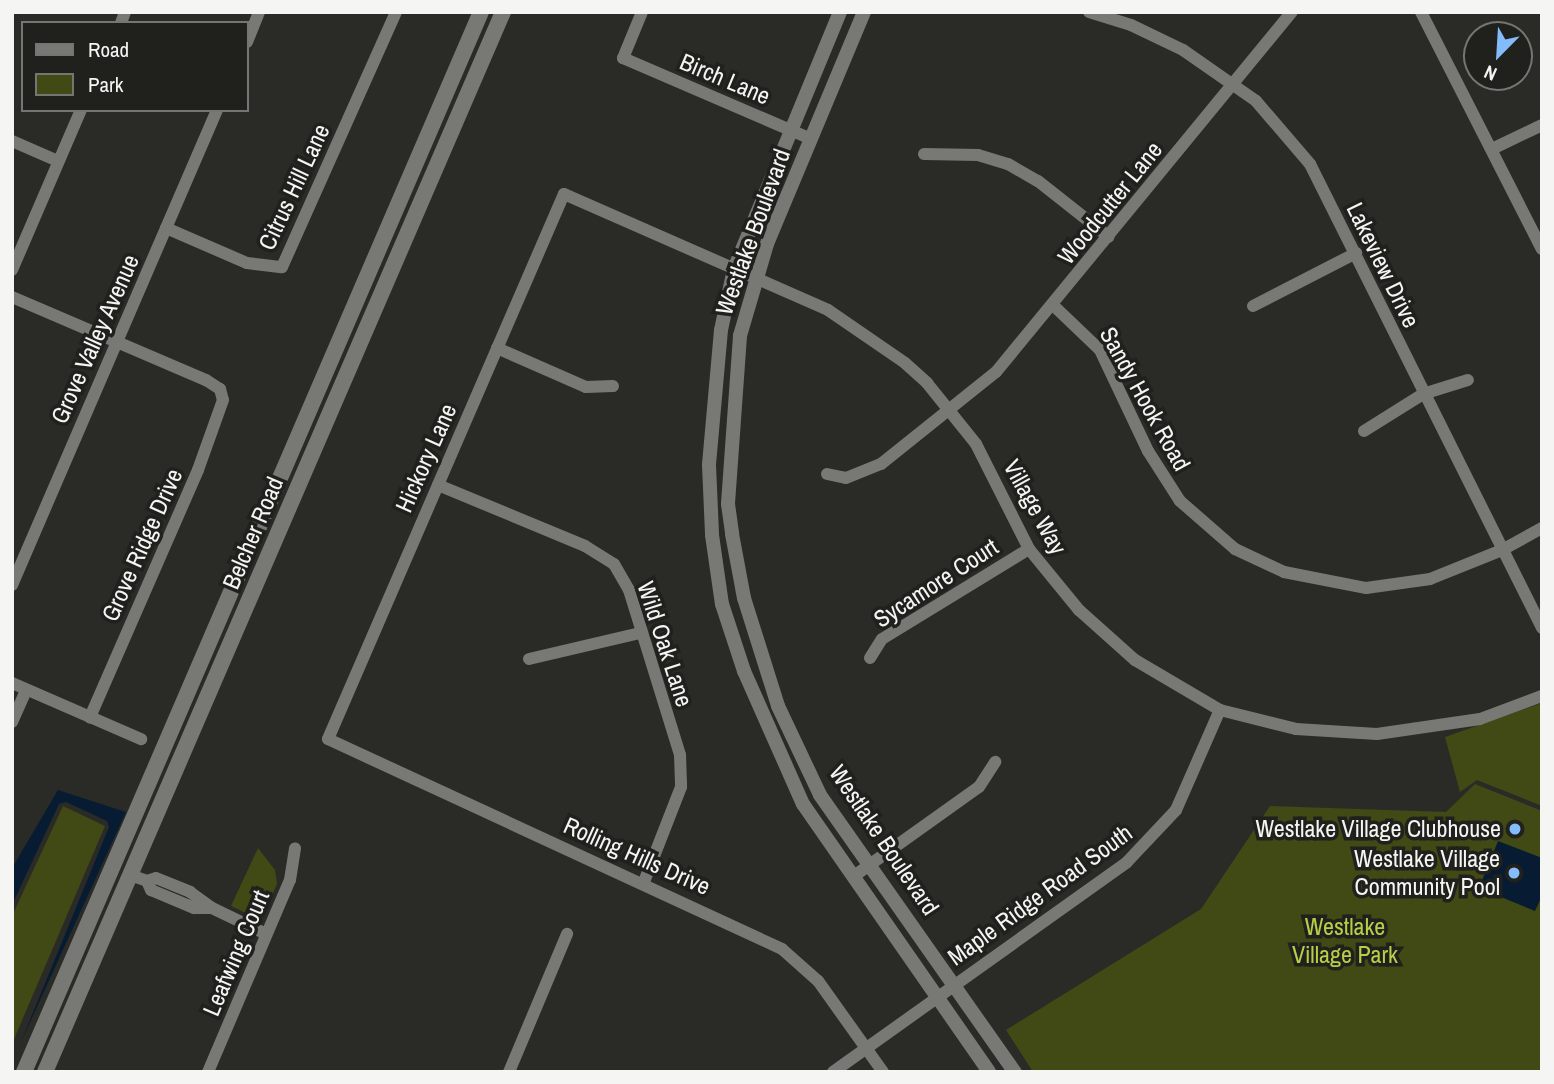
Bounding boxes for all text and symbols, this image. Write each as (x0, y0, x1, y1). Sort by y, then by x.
legend (21, 21, 248, 112)
north arrow (1463, 21, 1533, 91)
text: Road (88, 35, 129, 64)
street label: Birch Lane (676, 47, 774, 111)
text: N (1480, 59, 1501, 88)
text: Park (88, 70, 123, 99)
street label: Citrus Hill Lane (252, 119, 336, 255)
street label: Woodcutter Lane (1052, 136, 1168, 270)
street label: Westlake Boulevard (710, 145, 796, 319)
street label: Lakeview Drive (1340, 198, 1426, 332)
street label: Grove Valley Avenue (45, 250, 145, 428)
street label: Sandy Hook Road (1094, 322, 1196, 476)
street label: Hickory Lane (389, 399, 463, 517)
street label: Village Way (997, 455, 1073, 559)
street label: Grove Ridge Drive (95, 464, 189, 626)
street label: Belcher Road (216, 472, 290, 594)
street label: Sycamore Court (869, 532, 1003, 634)
street label: Wild Oak Lane (631, 578, 699, 710)
street label: Westlake Boulevard (823, 760, 945, 920)
street label: Rolling Hills Drive (559, 811, 715, 901)
place label: Westlake Village Clubhouse (1256, 815, 1501, 843)
street label: Maple Ridge Road South (942, 818, 1138, 972)
marker: Westlake Village Clubhouse (1507, 821, 1523, 837)
place label: Westlake Village Community Pool (1354, 845, 1500, 901)
marker: Westlake Village Community Pool (1506, 865, 1522, 881)
street label: Leafwing Court (197, 886, 275, 1020)
park label: Westlake Village Park (1292, 913, 1398, 969)

